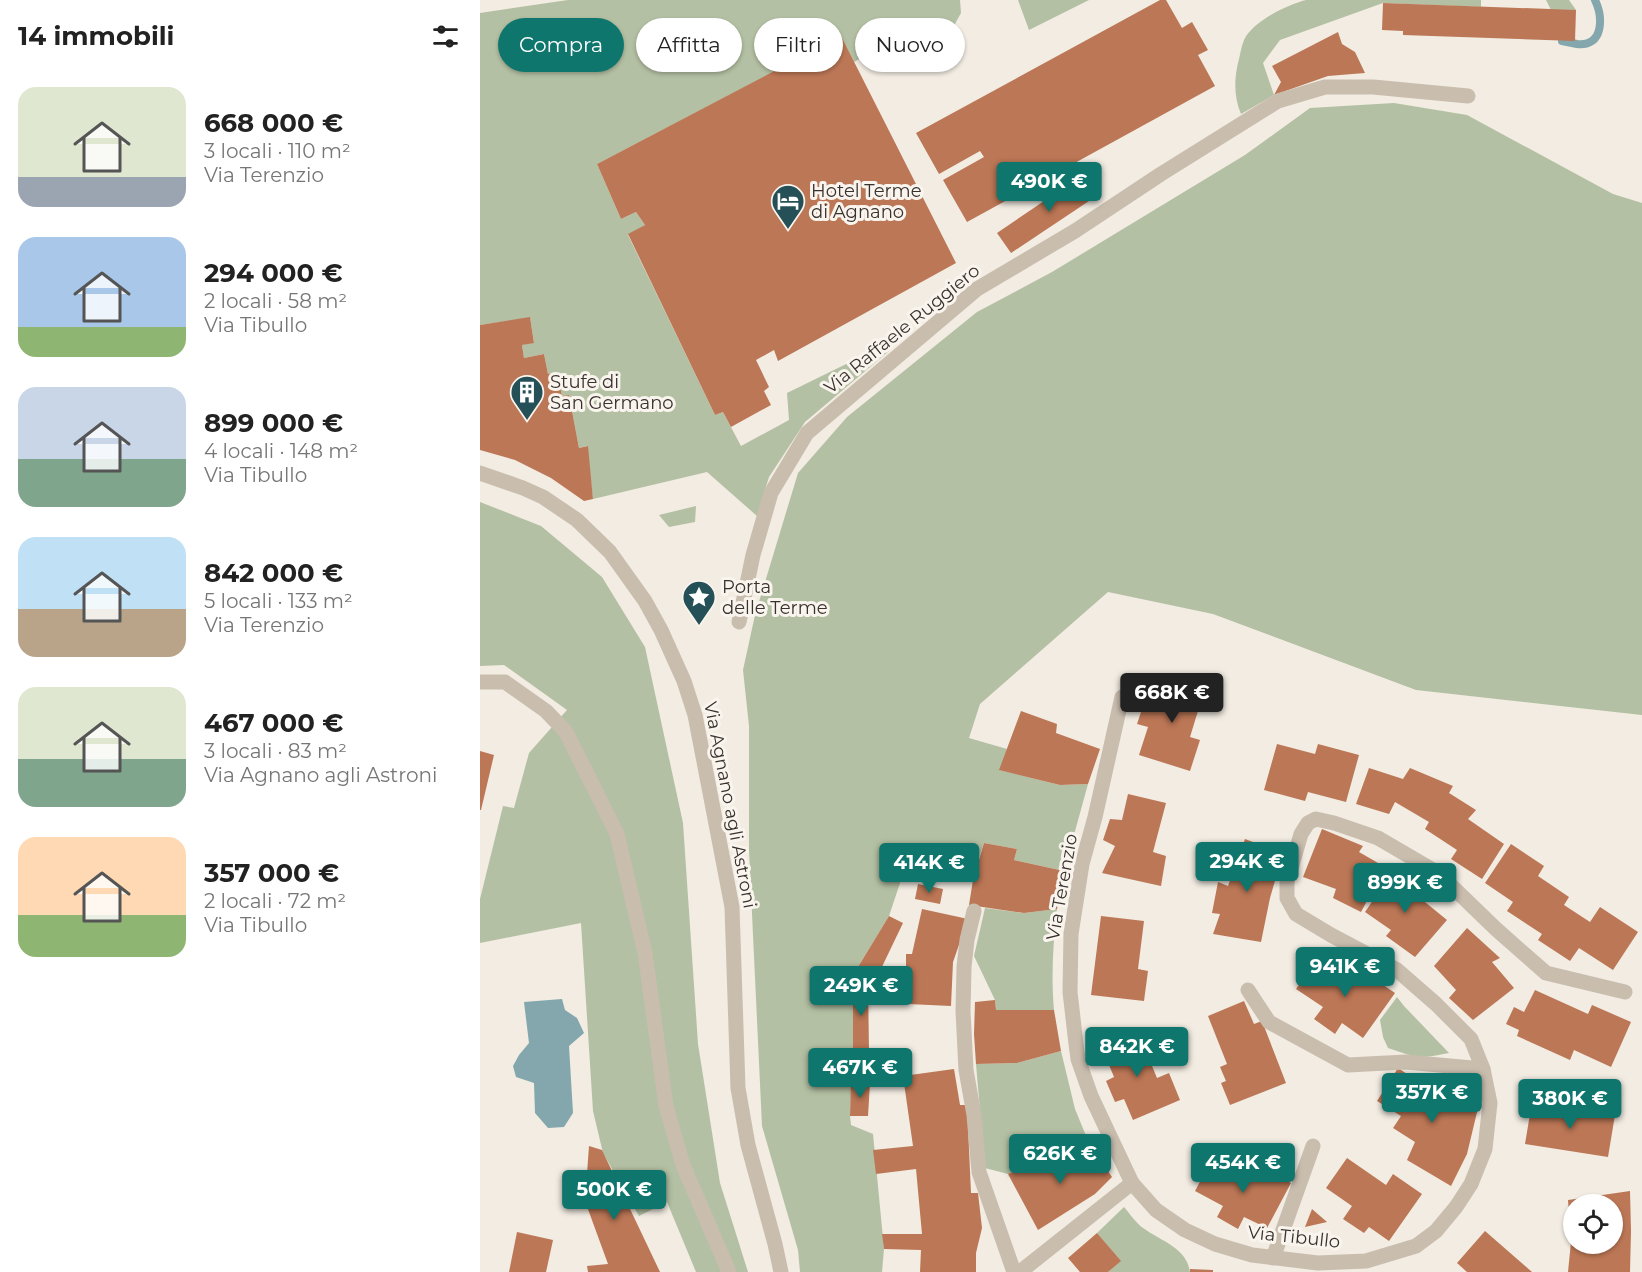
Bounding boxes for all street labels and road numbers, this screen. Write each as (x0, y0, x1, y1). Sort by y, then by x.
street label: Via Raffaele Ruggiero (820, 259, 984, 399)
street label: Via Agnano agli Astroni (699, 700, 761, 910)
street label: Via Terenzio (1042, 832, 1082, 942)
street label: Via Tibullo (1247, 1221, 1341, 1253)

